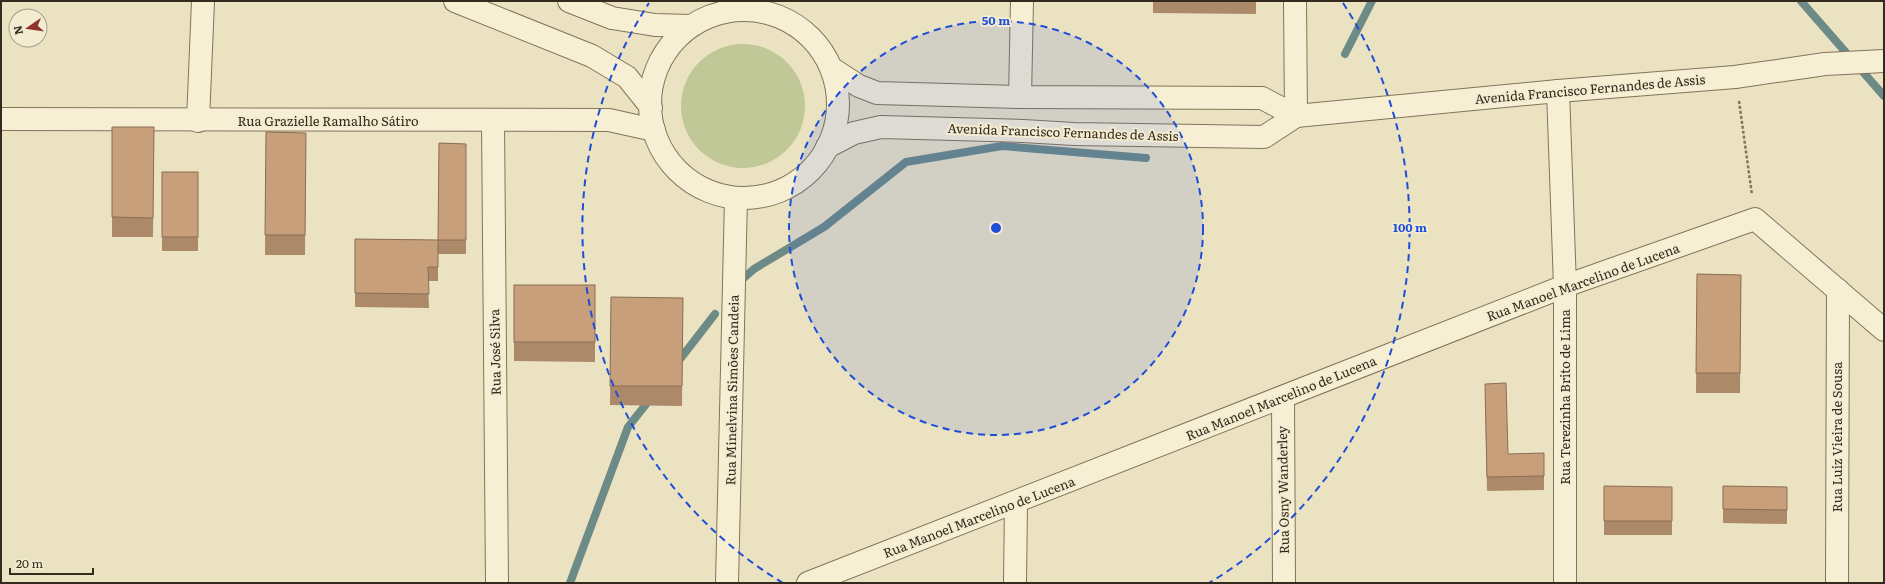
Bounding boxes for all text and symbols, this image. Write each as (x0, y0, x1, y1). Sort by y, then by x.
north arrow (8, 8, 48, 48)
text: 50 m (982, 11, 1010, 29)
text: N (8, 24, 26, 37)
street label: Avenida Francisco Fernandes de Assis (1474, 69, 1706, 108)
street label: Rua Grazielle Ramalho Sátiro (237, 111, 419, 130)
street label: Avenida Francisco Fernandes de Assis (947, 118, 1179, 145)
text: 100 m (1393, 218, 1427, 236)
centre of rings (989, 221, 1003, 235)
street label: Rua Manoel Marcelino de Lucena (1484, 238, 1682, 325)
street label: Rua Minelvina Simões Candeia (720, 294, 743, 486)
street label: Rua José Silva (484, 309, 505, 395)
street label: Rua Terezinha Brito de Lima (1555, 309, 1574, 485)
street label: Rua Manoel Marcelino de Lucena (1183, 350, 1379, 445)
street label: Rua Luiz Vieira de Sousa (1827, 362, 1846, 512)
street label: Rua Osny Wanderley (1272, 425, 1293, 554)
street label: Rua Manoel Marcelino de Lucena (880, 471, 1078, 562)
scale bar (10, 550, 93, 576)
text: 20 m (16, 554, 43, 572)

